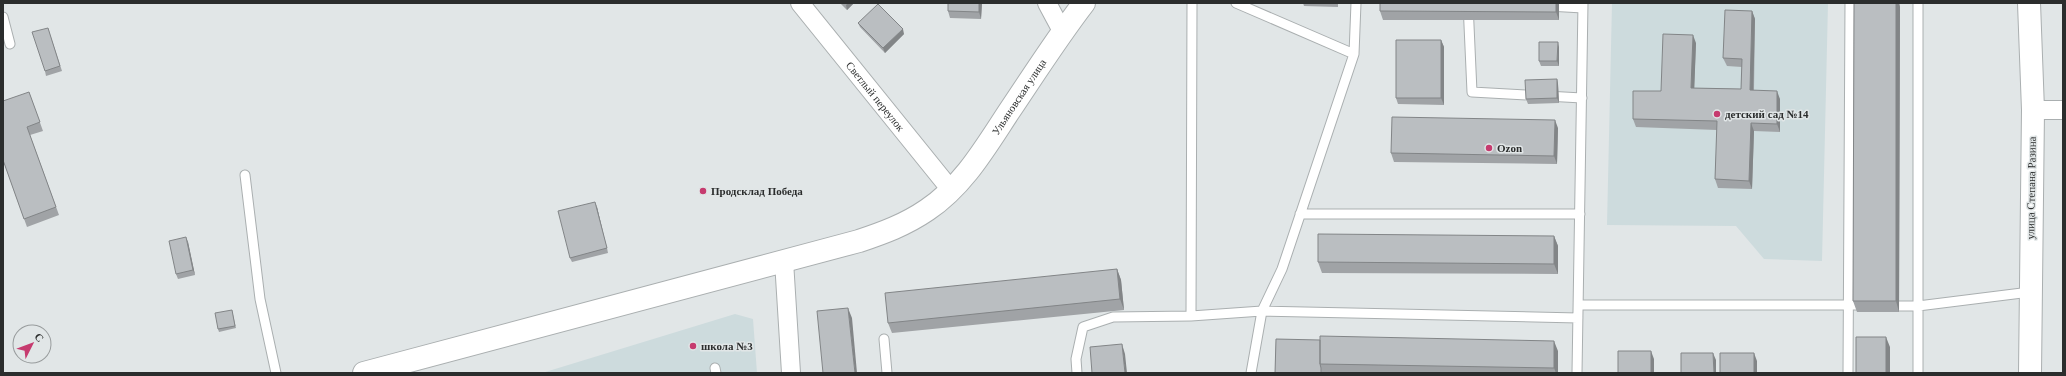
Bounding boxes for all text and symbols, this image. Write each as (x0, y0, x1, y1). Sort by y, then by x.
street label: Ульяновская улица (989, 57, 1048, 137)
street label: Светлый переулок (844, 59, 907, 134)
place label: детский сад №14 (1725, 108, 1809, 120)
marker: детский сад №14 (1712, 109, 1722, 119)
street label: улица Степана Разина (2024, 136, 2038, 240)
place label: Ozon (1497, 142, 1522, 154)
marker: Ozon (1484, 143, 1494, 153)
place label: Продсклад Победа (711, 185, 803, 197)
marker: Продсклад Победа (698, 186, 708, 196)
north arrow (12, 324, 52, 364)
text: С (32, 330, 47, 344)
place label: школа №3 (701, 340, 753, 352)
marker: школа №3 (688, 341, 698, 351)

